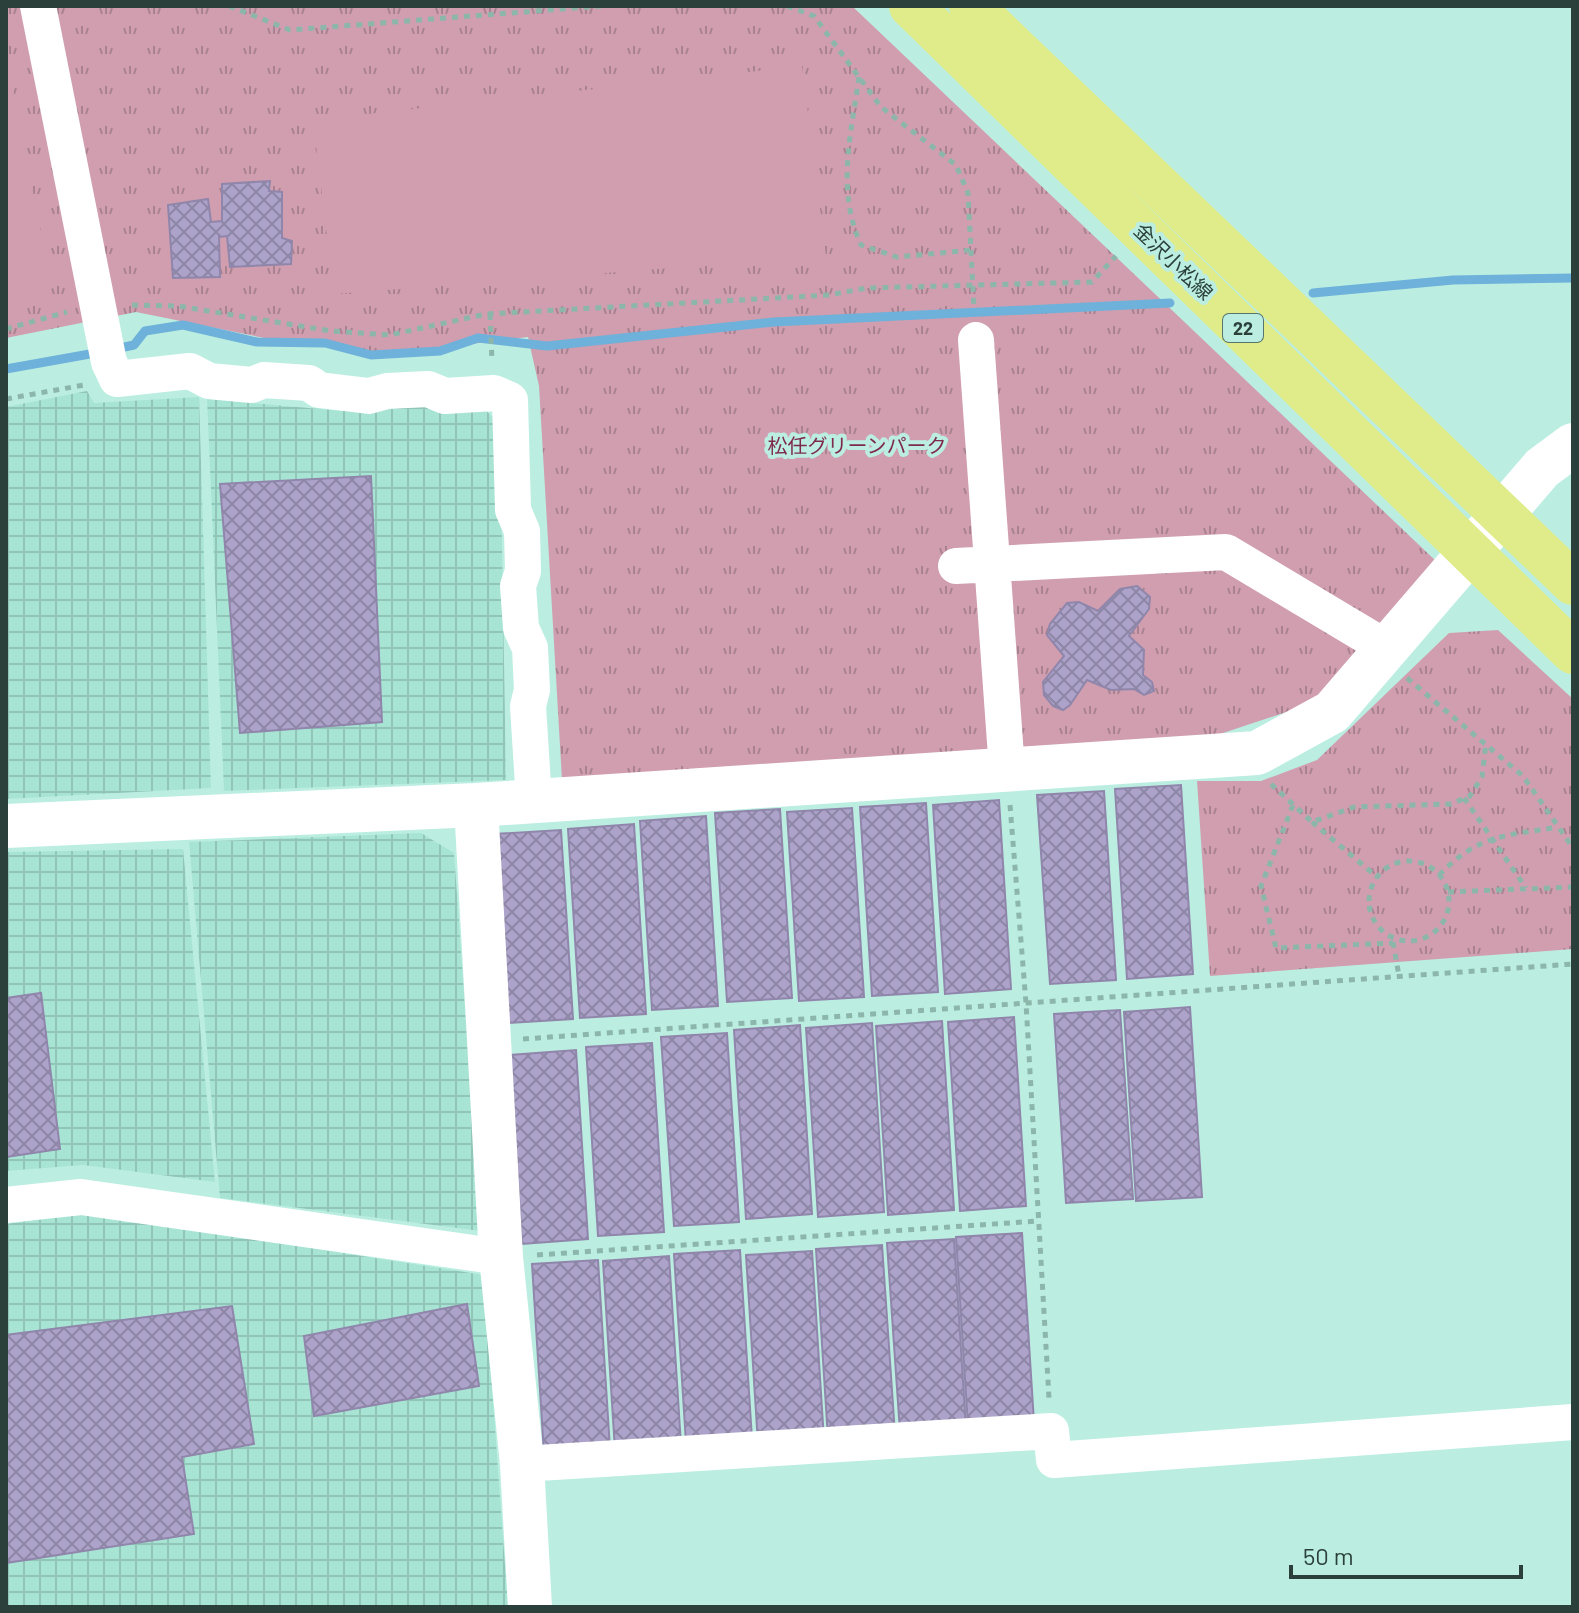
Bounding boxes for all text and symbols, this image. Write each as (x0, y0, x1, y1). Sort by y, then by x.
street label: 金沢小松線 (1130, 218, 1218, 304)
road number: 22 (1223, 314, 1263, 342)
park label: 松任グリーンパーク (768, 433, 947, 457)
scale bar (1291, 1529, 1521, 1579)
text: 50 m (1303, 1541, 1354, 1570)

